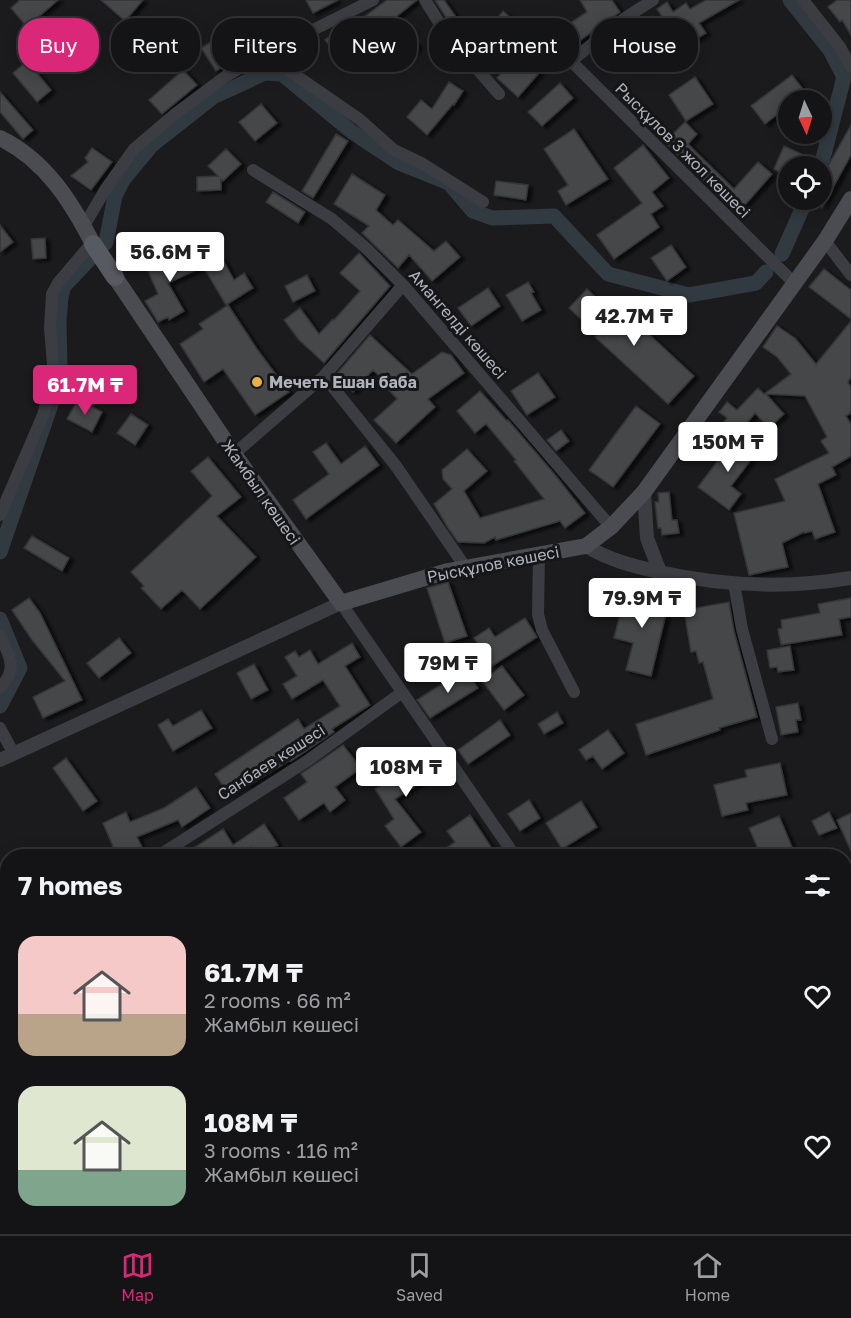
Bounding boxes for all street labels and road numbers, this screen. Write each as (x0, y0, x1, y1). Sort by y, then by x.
street label: Рысқұлов 3 жол көшесі (611, 78, 755, 222)
street label: Амангелді көшесі (405, 265, 511, 383)
street label: Жамбыл көшесі (217, 435, 305, 549)
street label: Рысқұлов көшесі (425, 541, 561, 587)
street label: Санбаев көшесі (213, 720, 329, 804)

